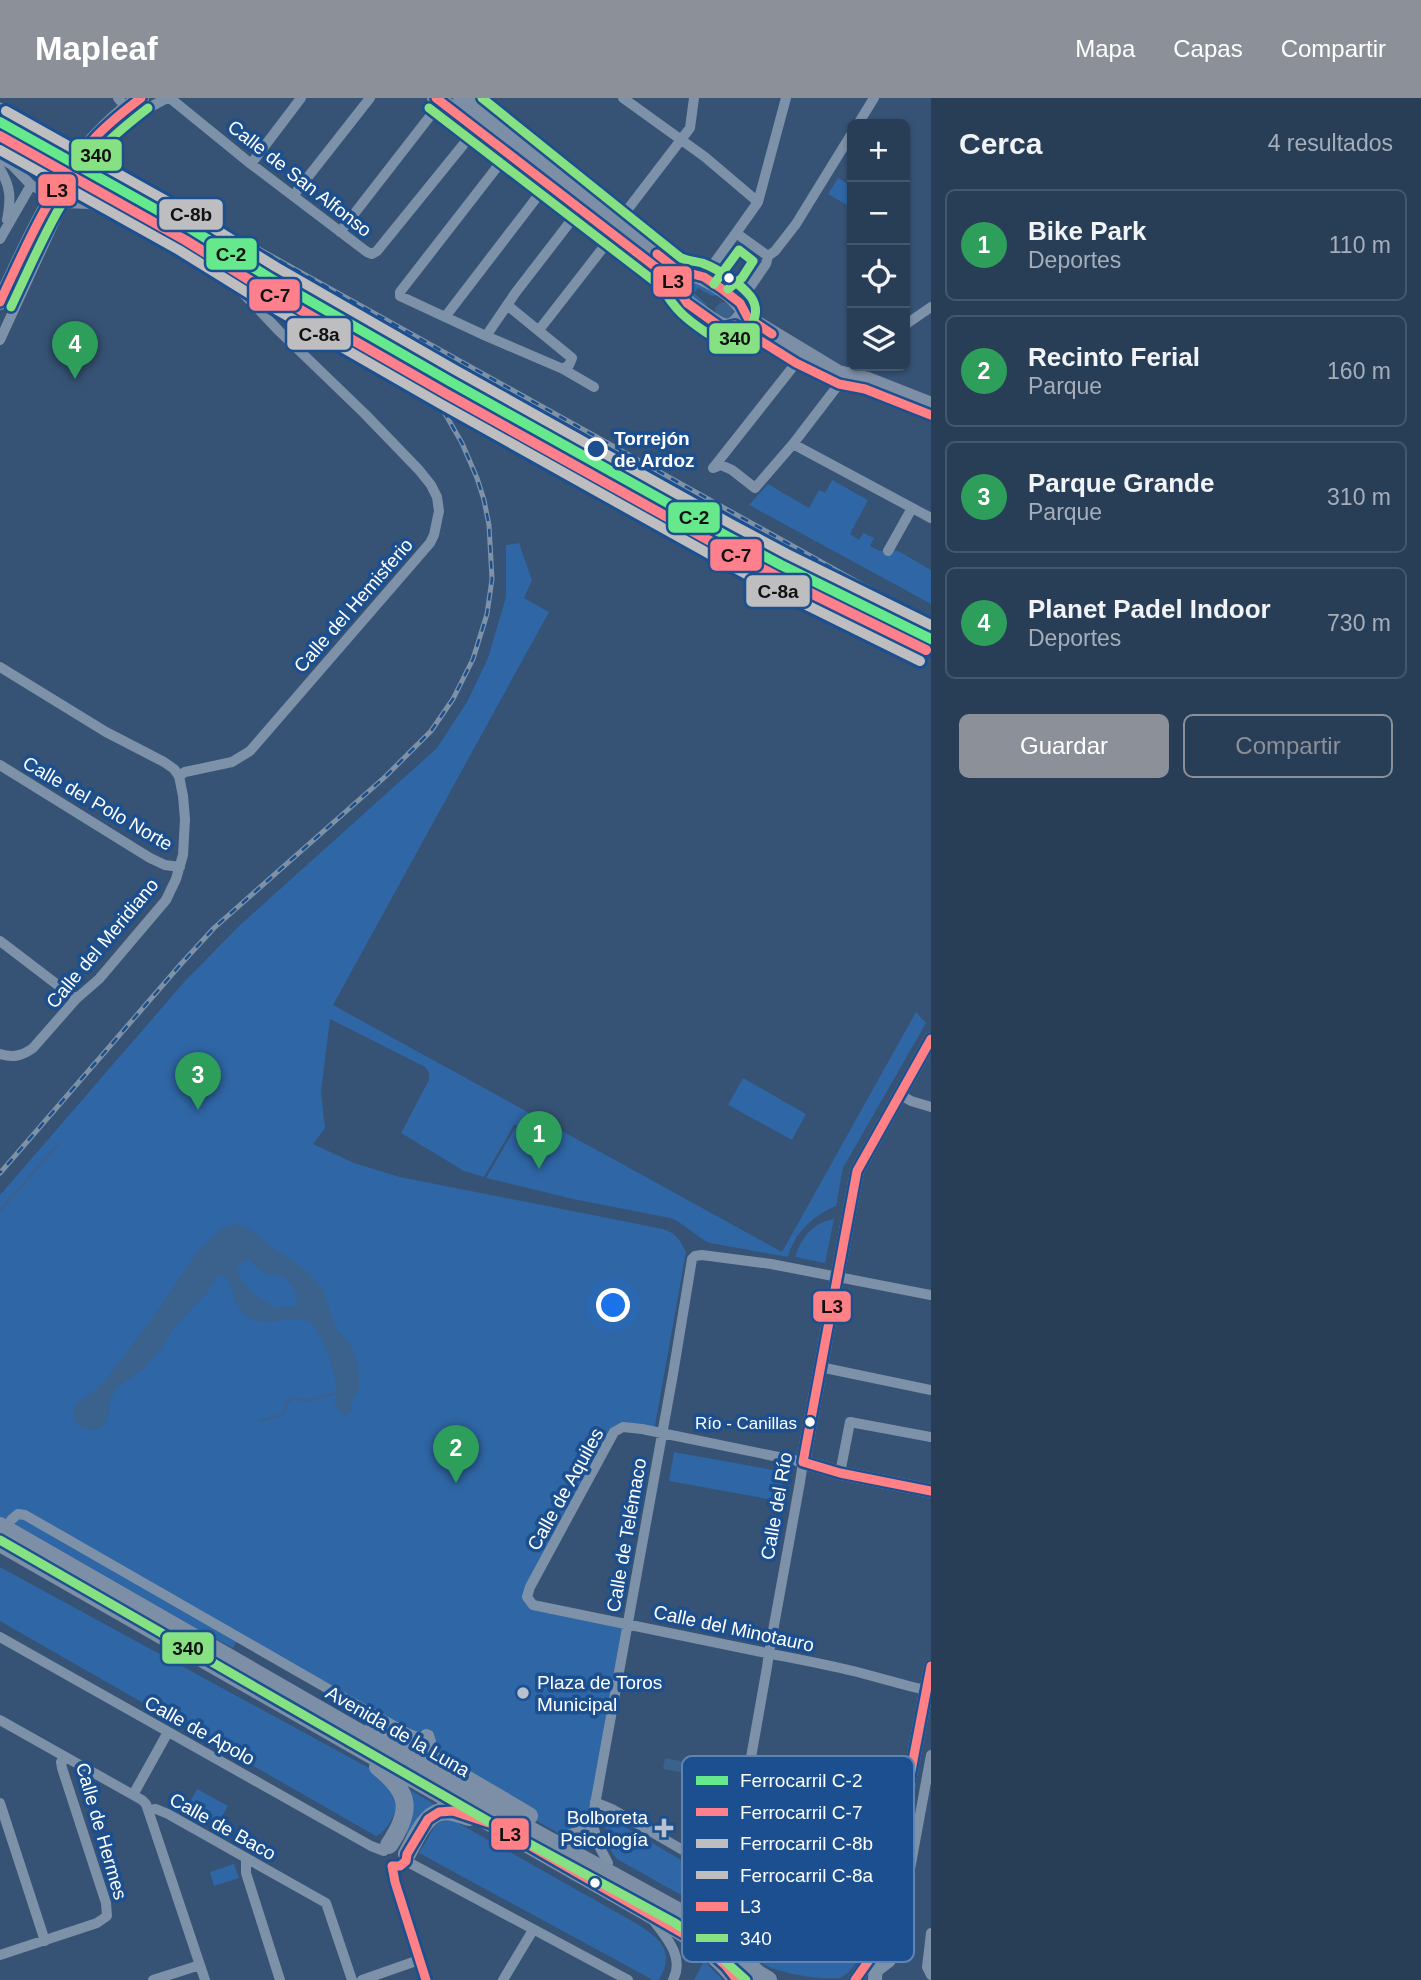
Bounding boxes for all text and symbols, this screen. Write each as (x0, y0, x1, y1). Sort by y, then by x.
text: Mapleaf (35, 30, 158, 67)
text: Mapa (1075, 35, 1135, 62)
text: Capas (1173, 35, 1243, 62)
text: Compartir (1281, 35, 1386, 62)
street label: Calle de San Alfonso (224, 116, 376, 241)
map controls (847, 119, 910, 371)
button: + (847, 119, 910, 182)
text: Cerca (959, 127, 1042, 160)
text: 4 resultados (1268, 130, 1393, 156)
line badge: 340 (70, 138, 123, 172)
text: 340 (80, 145, 112, 166)
line badge: L3 (37, 173, 77, 207)
text: L3 (46, 180, 68, 201)
button: − (847, 182, 910, 245)
line badge: C-8b (158, 198, 224, 231)
text: C-8b (170, 204, 212, 225)
text: Bike Park (1028, 216, 1147, 246)
text: 1 (978, 232, 990, 258)
text: 110 m (1329, 232, 1391, 258)
line badge: C-2 (205, 237, 258, 271)
text: C-2 (216, 244, 246, 265)
button: locate (847, 245, 910, 308)
text: Deportes (1028, 247, 1121, 273)
line badge: L3 (652, 265, 693, 298)
text: L3 (662, 271, 684, 292)
unlabelled marker (722, 271, 736, 285)
line badge: C-7 (248, 278, 301, 312)
text: C-7 (260, 285, 290, 306)
button: layers (847, 308, 910, 371)
line badge: C-8a (286, 317, 352, 351)
pin: 4 (52, 321, 98, 379)
line badge: 340 (708, 322, 761, 355)
text: C-8a (298, 324, 340, 345)
text: 340 (719, 328, 751, 349)
text: Recinto Ferial (1028, 342, 1200, 372)
text: 2 (978, 358, 990, 384)
text: 160 m (1327, 358, 1391, 384)
text: Parque (1028, 373, 1102, 399)
place label: Torrejón de Ardoz (614, 428, 695, 471)
marker: Torrejón de Ardoz (585, 438, 607, 460)
text: Parque Grande (1028, 468, 1214, 498)
text: 3 (978, 484, 990, 510)
text: 310 m (1327, 484, 1391, 510)
text: Parque (1028, 499, 1102, 525)
line badge: C-2 (667, 501, 721, 534)
text: C-2 (679, 507, 709, 528)
street label: Calle del Hemisferio (290, 534, 417, 676)
line badge: C-7 (709, 538, 763, 572)
text: C-7 (721, 545, 751, 566)
line badge: C-8a (745, 574, 811, 608)
text: C-8a (757, 581, 799, 602)
text: Planet Padel Indoor (1028, 594, 1271, 624)
text: 4 (978, 610, 990, 636)
text: 730 m (1327, 610, 1391, 636)
text: Deportes (1028, 625, 1121, 651)
button: Guardar (959, 714, 1169, 778)
button: Compartir (1183, 714, 1393, 778)
street label: Calle del Polo Norte (19, 752, 176, 855)
street label: Calle del Meridiano (42, 874, 163, 1012)
pin: 3 (175, 1052, 221, 1110)
pin: 1 (516, 1111, 562, 1169)
your location (596, 1288, 630, 1322)
line badge: L3 (812, 1290, 852, 1323)
text: L3 (821, 1296, 843, 1317)
place label: Río - Canillas (695, 1414, 797, 1433)
marker: Río - Canillas (803, 1415, 817, 1429)
pin: 2 (433, 1425, 479, 1483)
street label: Calle de Aquiles (523, 1425, 608, 1554)
street label: Calle del Río (757, 1451, 796, 1561)
street label: Calle de Telémaco (603, 1456, 650, 1614)
street label: Calle del Minotauro (652, 1601, 816, 1656)
line badge: 340 (161, 1631, 215, 1665)
text: 340 (172, 1638, 204, 1659)
place label: Plaza de Toros Municipal (537, 1672, 662, 1715)
street label: Avenida de la Luna (322, 1682, 474, 1781)
marker: Plaza de Toros Municipal (515, 1685, 531, 1701)
street label: Calle de Apolo (141, 1692, 258, 1769)
legend (682, 1756, 914, 1962)
street label: Calle de Hermes (72, 1760, 131, 1902)
text: Ferrocarril C-2 (740, 1770, 862, 1791)
street label: Calle de Baco (166, 1789, 280, 1864)
text: Ferrocarril C-7 (740, 1802, 862, 1823)
place label: Bolboreta Psicología (560, 1807, 648, 1850)
line badge: L3 (490, 1817, 530, 1851)
marker: Bolboreta Psicología (654, 1818, 674, 1838)
text: L3 (499, 1824, 521, 1845)
text: Ferrocarril C-8b (740, 1833, 873, 1854)
text: Ferrocarril C-8a (740, 1865, 873, 1886)
unlabelled marker (588, 1876, 602, 1890)
text: L3 (740, 1896, 761, 1917)
text: 340 (740, 1928, 772, 1949)

